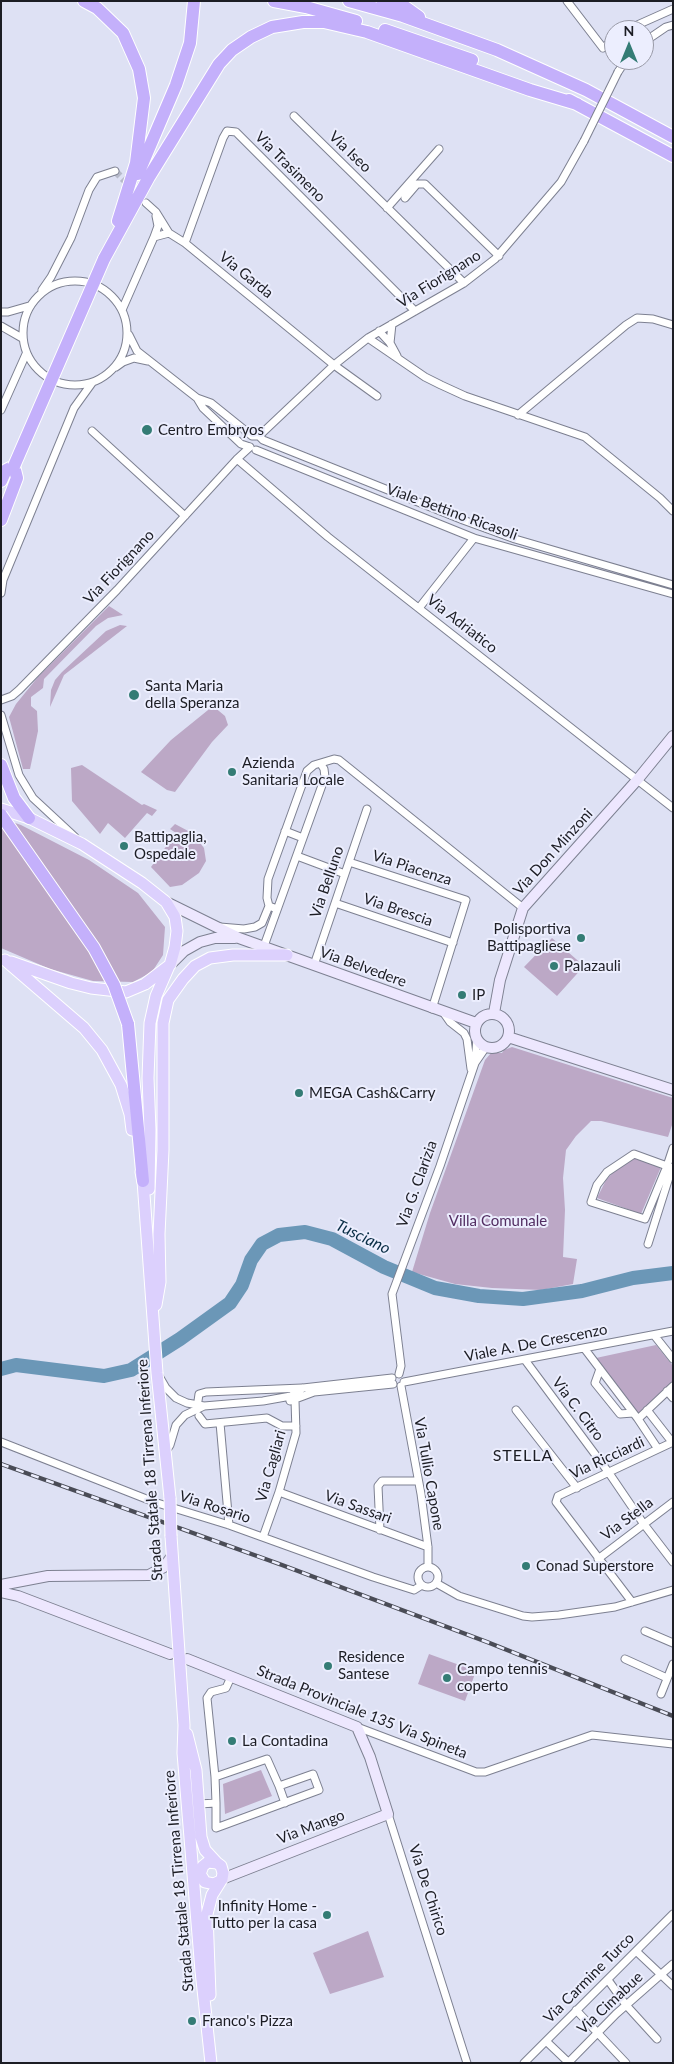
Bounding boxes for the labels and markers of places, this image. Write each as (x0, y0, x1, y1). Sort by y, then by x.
place label: Centro Embryos (158, 421, 264, 439)
marker: Centro Embryos (140, 423, 154, 437)
place label: Santa Maria della Speranza (145, 677, 239, 712)
marker: Santa Maria della Speranza (127, 688, 141, 702)
place label: Azienda Sanitaria Locale (242, 754, 344, 789)
marker: Azienda Sanitaria Locale (226, 766, 238, 778)
place label: Battipaglia, Ospedale (134, 828, 207, 863)
marker: Battipaglia, Ospedale (118, 840, 130, 852)
place label: Polisportiva Battipagliese (487, 920, 571, 955)
marker: Polisportiva Battipagliese (575, 932, 587, 944)
place label: Palazauli (564, 957, 621, 975)
marker: Palazauli (548, 960, 560, 972)
place label: IP (472, 986, 485, 1004)
marker: IP (456, 989, 468, 1001)
place label: MEGA Cash&Carry (309, 1084, 435, 1102)
marker: MEGA Cash&Carry (293, 1087, 305, 1099)
place label: Conad Superstore (536, 1557, 654, 1575)
marker: Conad Superstore (520, 1560, 532, 1572)
place label: Residence Santese (338, 1648, 405, 1683)
marker: Residence Santese (322, 1660, 334, 1672)
place label: Campo tennis coperto (457, 1660, 548, 1695)
marker: Campo tennis coperto (441, 1672, 453, 1684)
place label: La Contadina (242, 1732, 328, 1750)
marker: La Contadina (226, 1735, 238, 1747)
place label: Infinity Home - Tutto per la casa (210, 1897, 317, 1932)
marker: Infinity Home - Tutto per la casa (321, 1909, 333, 1921)
place label: Franco's Pizza (202, 2012, 293, 2030)
marker: Franco's Pizza (186, 2015, 198, 2027)

